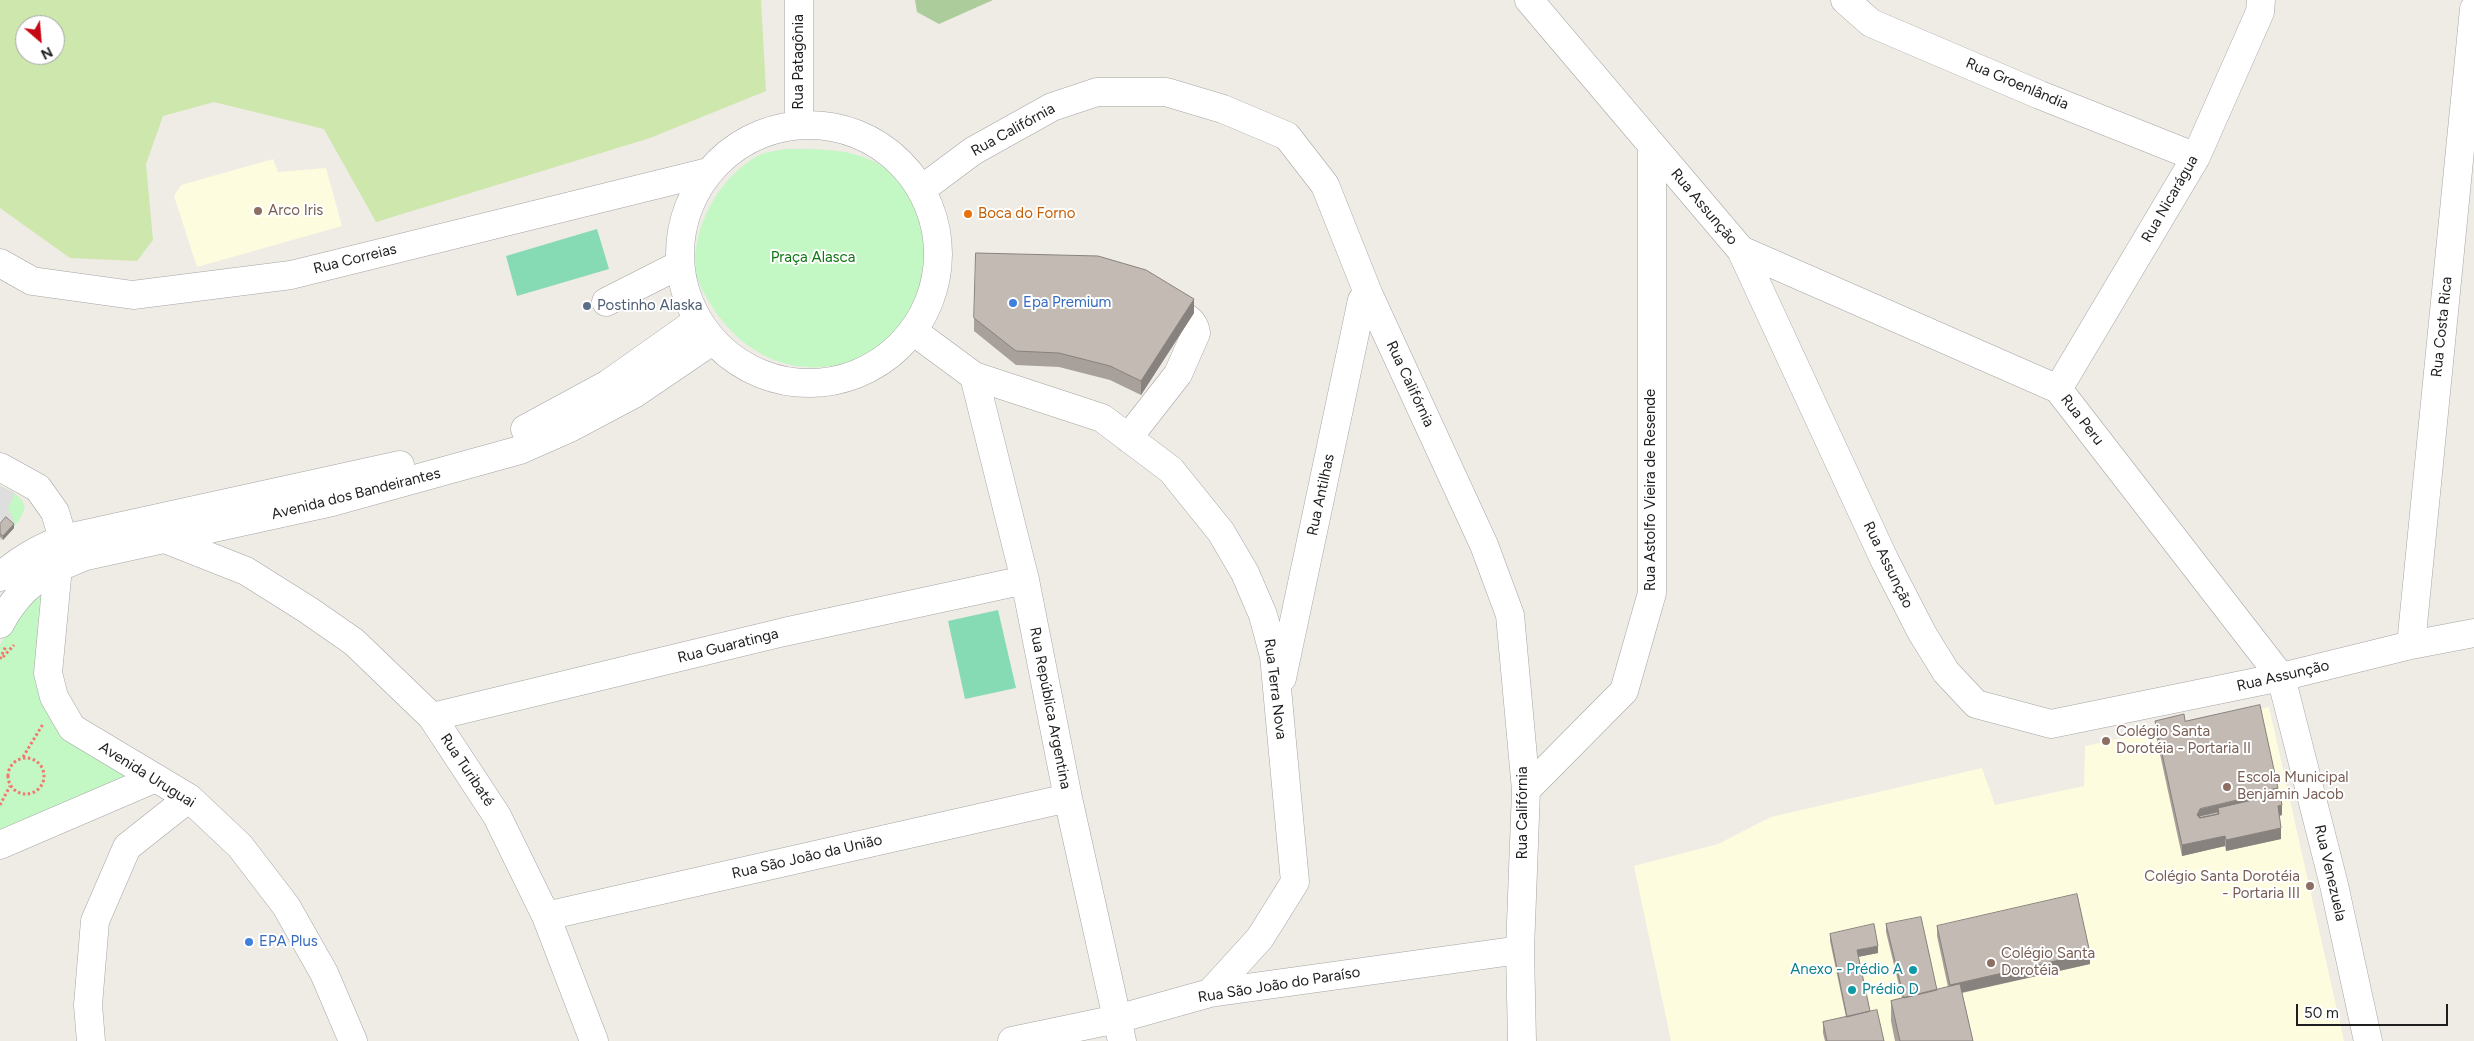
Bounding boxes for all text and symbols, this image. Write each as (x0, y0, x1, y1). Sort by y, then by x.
street label: Rua Patagônia (790, 14, 808, 110)
north arrow (15, 15, 65, 65)
text: N (38, 43, 55, 63)
street label: Rua Groenlândia (1963, 54, 2071, 114)
street label: Rua Califórnia (968, 100, 1058, 160)
street label: Rua Nicarágua (2138, 152, 2202, 246)
street label: Rua Assunção (1667, 165, 1741, 249)
place label: Arco Iris (268, 202, 323, 220)
marker: Arco Iris (252, 205, 264, 217)
place label: Boca do Forno (978, 205, 1075, 223)
marker: Boca do Forno (962, 208, 974, 220)
street label: Rua Correias (312, 240, 398, 278)
park label: Praça Alasca (771, 249, 855, 267)
street label: Rua Costa Rica (2428, 276, 2456, 378)
place label: Epa Premium (1023, 294, 1111, 312)
place label: Postinho Alaska (597, 297, 702, 315)
marker: Epa Premium (1007, 297, 1019, 309)
marker: Postinho Alaska (581, 300, 593, 312)
street label: Rua Califórnia (1382, 338, 1438, 430)
street label: Rua Astolfo Vieira de Resende (1642, 389, 1660, 591)
street label: Rua Peru (2057, 391, 2107, 449)
street label: Rua Antilhas (1304, 452, 1338, 538)
street label: Avenida dos Bandeirantes (270, 464, 442, 524)
street label: Rua Assunção (1859, 519, 1917, 611)
street label: Rua Guaratinga (676, 625, 780, 667)
street label: Rua República Argentina (1025, 625, 1075, 791)
street label: Rua Terra Nova (1260, 638, 1290, 740)
street label: Rua Assunção (2235, 657, 2331, 695)
place label: Colégio Santa Dorotéia - Portaria II (2116, 723, 2251, 758)
street label: Rua Turibaté (436, 730, 498, 810)
marker: Colégio Santa Dorotéia - Portaria II (2100, 735, 2112, 747)
street label: Avenida Uruguai (96, 738, 198, 812)
street label: Rua Califórnia (1514, 766, 1532, 860)
place label: Escola Municipal Benjamin Jacob (2237, 769, 2349, 804)
marker: Escola Municipal Benjamin Jacob (2221, 781, 2233, 793)
street label: Rua Venezuela (2310, 823, 2350, 923)
street label: Rua São João da União (730, 831, 884, 883)
place label: Colégio Santa Dorotéia - Portaria III (2144, 868, 2300, 903)
marker: Colégio Santa Dorotéia - Portaria III (2304, 880, 2316, 892)
place label: EPA Plus (259, 933, 318, 951)
marker: EPA Plus (243, 936, 255, 948)
place label: Colégio Santa Dorotéia (2001, 945, 2095, 980)
marker: Colégio Santa Dorotéia (1985, 957, 1997, 969)
place label: Anexo - Prédio A (1790, 961, 1903, 979)
street label: Rua São João do Paraíso (1197, 963, 1361, 1007)
marker: Anexo - Prédio A (1907, 964, 1919, 976)
place label: Prédio D (1862, 981, 1919, 999)
marker: Prédio D (1846, 984, 1858, 996)
scale bar (2299, 994, 2452, 1026)
text: 50 m (2304, 1004, 2339, 1022)

